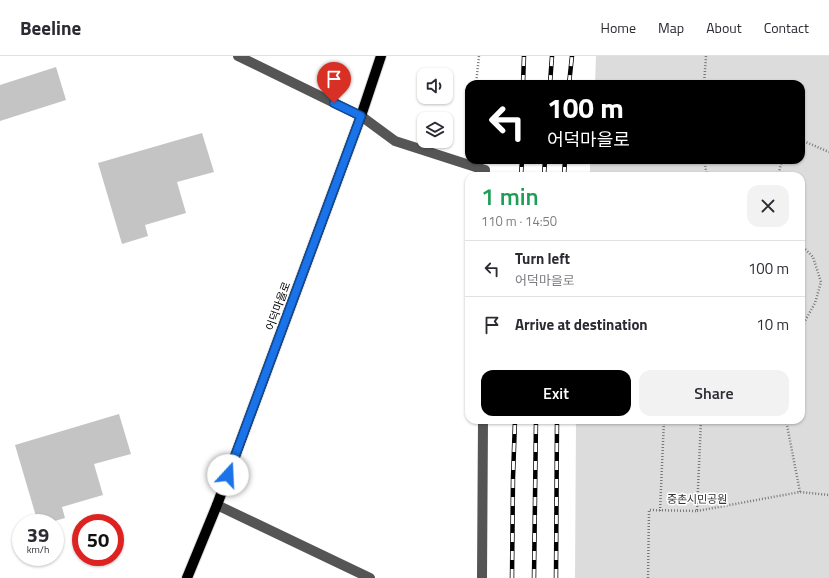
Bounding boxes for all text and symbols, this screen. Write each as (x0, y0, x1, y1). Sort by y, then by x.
text: Beeline (20, 13, 81, 42)
text: Home (601, 17, 636, 38)
text: Map (658, 17, 684, 38)
text: About (706, 17, 742, 38)
text: Contact (764, 17, 809, 38)
pin (317, 62, 351, 103)
icon: arrive (323, 68, 345, 90)
map controls (417, 68, 453, 148)
button: sound (417, 68, 453, 104)
text: 100 m (547, 86, 624, 129)
icon: left (481, 96, 533, 148)
button: layers (417, 112, 453, 148)
text: 어덕마을로 (547, 126, 630, 153)
text: 1 min (481, 178, 539, 214)
button: close (747, 185, 789, 227)
text: 110 m · 14:50 (481, 211, 557, 231)
text: Turn left (515, 247, 570, 270)
text: 100 m (748, 257, 789, 280)
icon: left (481, 258, 503, 280)
text: 어덕마을로 (515, 270, 575, 290)
street label: 어덕마을로 (262, 279, 294, 333)
text: Arrive at destination (515, 313, 648, 336)
text: 10 m (756, 313, 789, 336)
icon: arrive (481, 314, 503, 336)
button: Exit (481, 370, 631, 416)
button: Share (639, 370, 789, 416)
position arrow (207, 454, 249, 496)
park label: 중촌시민공원 (667, 491, 727, 507)
speed limit sign: 50 (72, 514, 124, 566)
text: 39 (27, 519, 49, 550)
text: km/h (27, 542, 49, 557)

